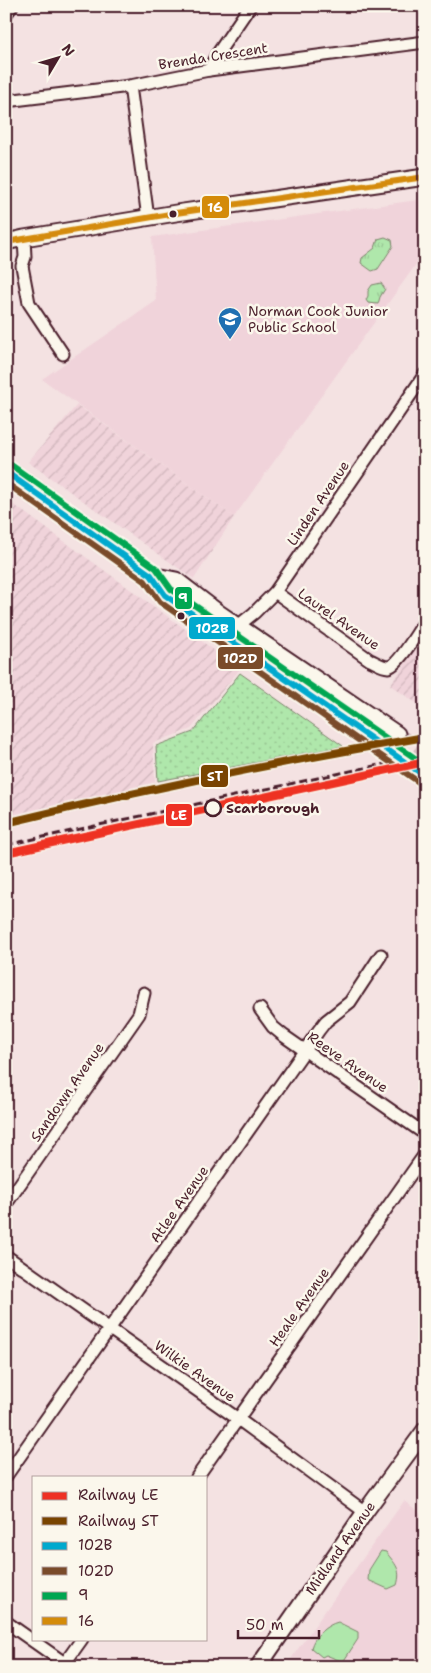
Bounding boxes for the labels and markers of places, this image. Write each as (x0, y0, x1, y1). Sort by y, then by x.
unlabelled marker (168, 209, 178, 219)
place label: Norman Cook Junior Public School (248, 302, 389, 336)
school or university icon: Norman Cook Junior Public School (217, 306, 243, 340)
unlabelled marker (176, 611, 186, 621)
marker: Scarborough (204, 799, 222, 817)
place label: Scarborough (226, 799, 319, 817)

